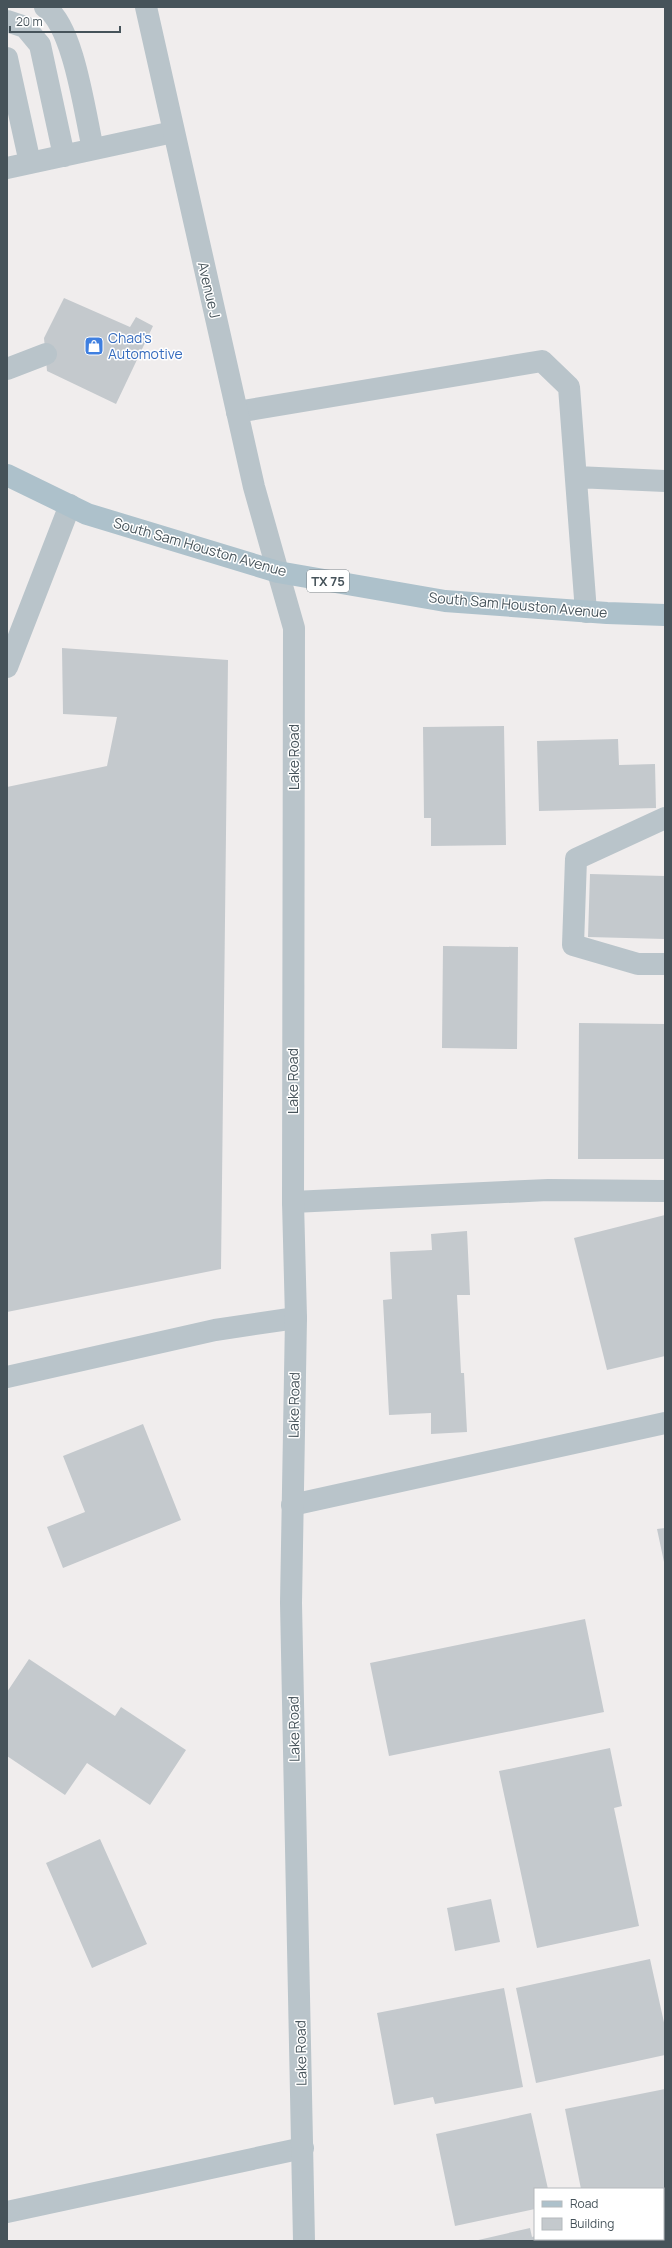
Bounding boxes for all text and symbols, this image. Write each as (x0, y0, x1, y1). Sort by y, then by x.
scale bar (10, 8, 120, 34)
text: 20 m (16, 13, 43, 30)
street label: Avenue J (194, 260, 225, 320)
place label: Chad's Automotive (108, 328, 183, 363)
shop icon: Chad's Automotive (83, 335, 105, 357)
street label: South Sam Houston Avenue (111, 513, 289, 580)
road number: TX 75 (307, 570, 349, 592)
street label: South Sam Houston Avenue (428, 587, 608, 622)
street label: Lake Road (284, 724, 303, 790)
street label: Lake Road (283, 1048, 302, 1114)
street label: Lake Road (283, 1372, 304, 1438)
street label: Lake Road (283, 1696, 304, 1762)
street label: Lake Road (290, 2020, 311, 2086)
legend (534, 2188, 664, 2240)
text: Road (570, 2195, 598, 2212)
text: Building (570, 2215, 614, 2232)

